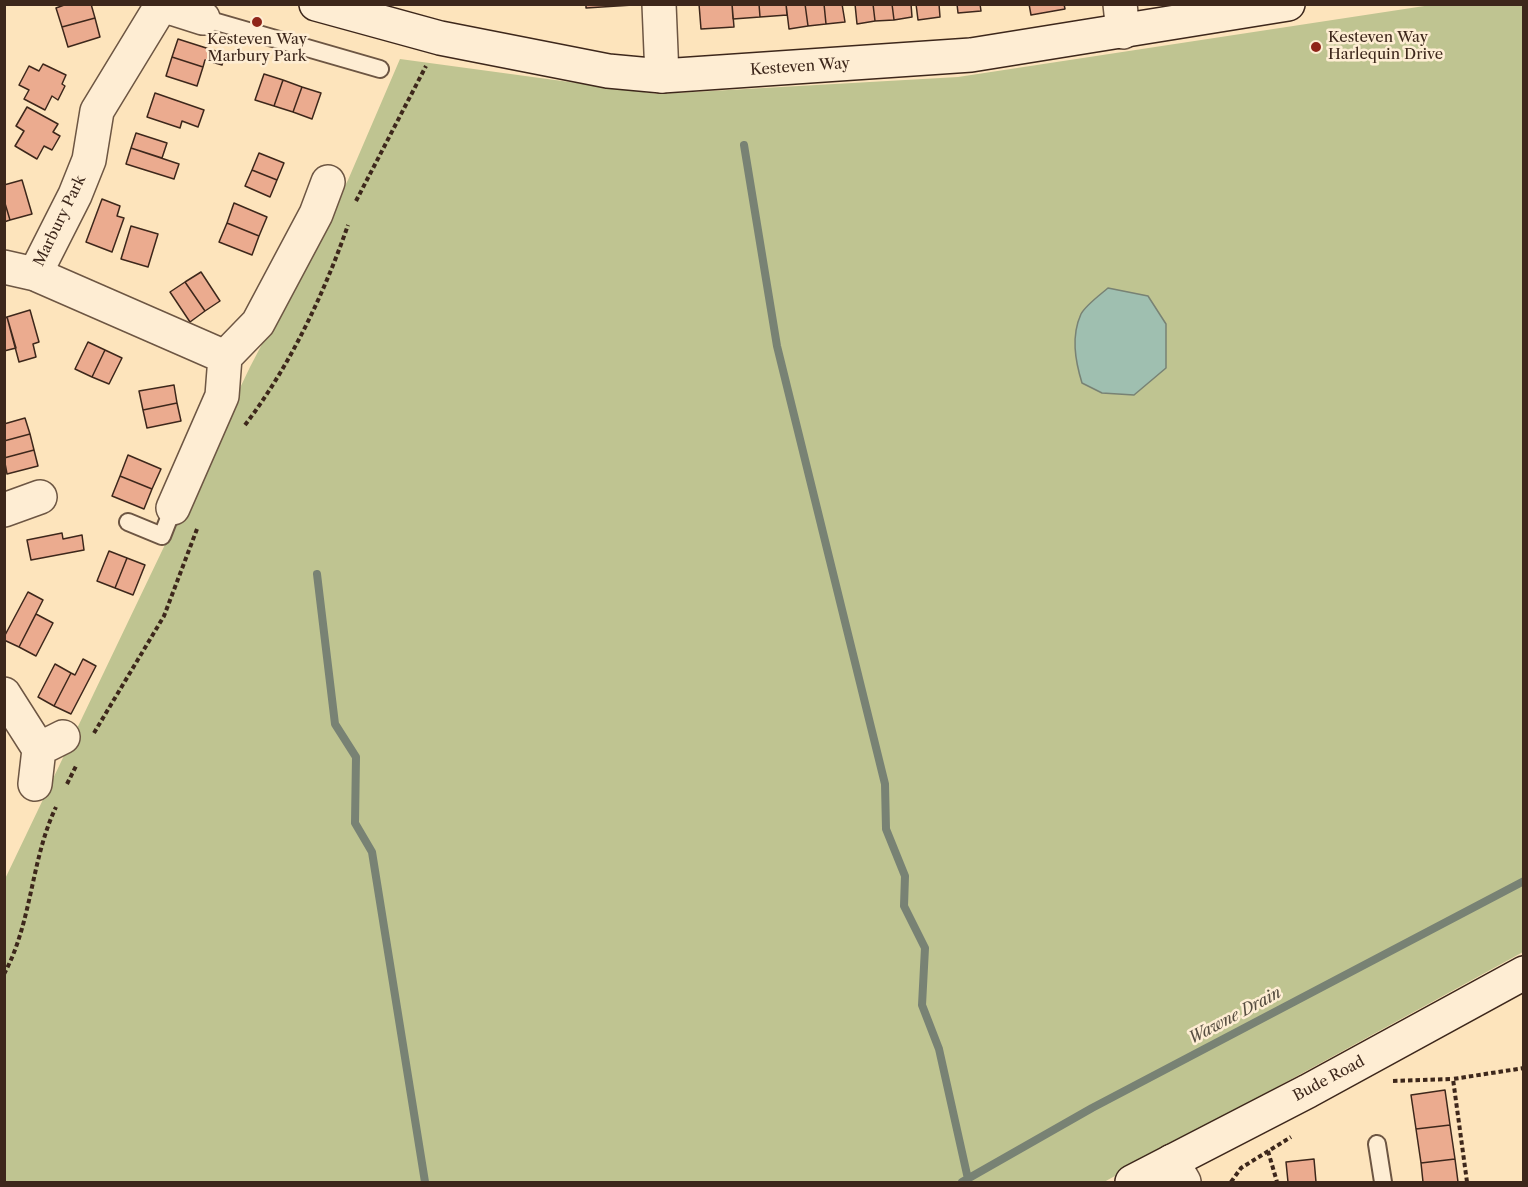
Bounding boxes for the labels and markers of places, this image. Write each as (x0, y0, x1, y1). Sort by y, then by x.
marker: Kesteven Way Marbury Park (250, 15, 264, 29)
place label: Kesteven Way Harlequin Drive (1328, 29, 1443, 64)
place label: Kesteven Way Marbury Park (207, 31, 307, 66)
marker: Kesteven Way Harlequin Drive (1309, 40, 1323, 54)

